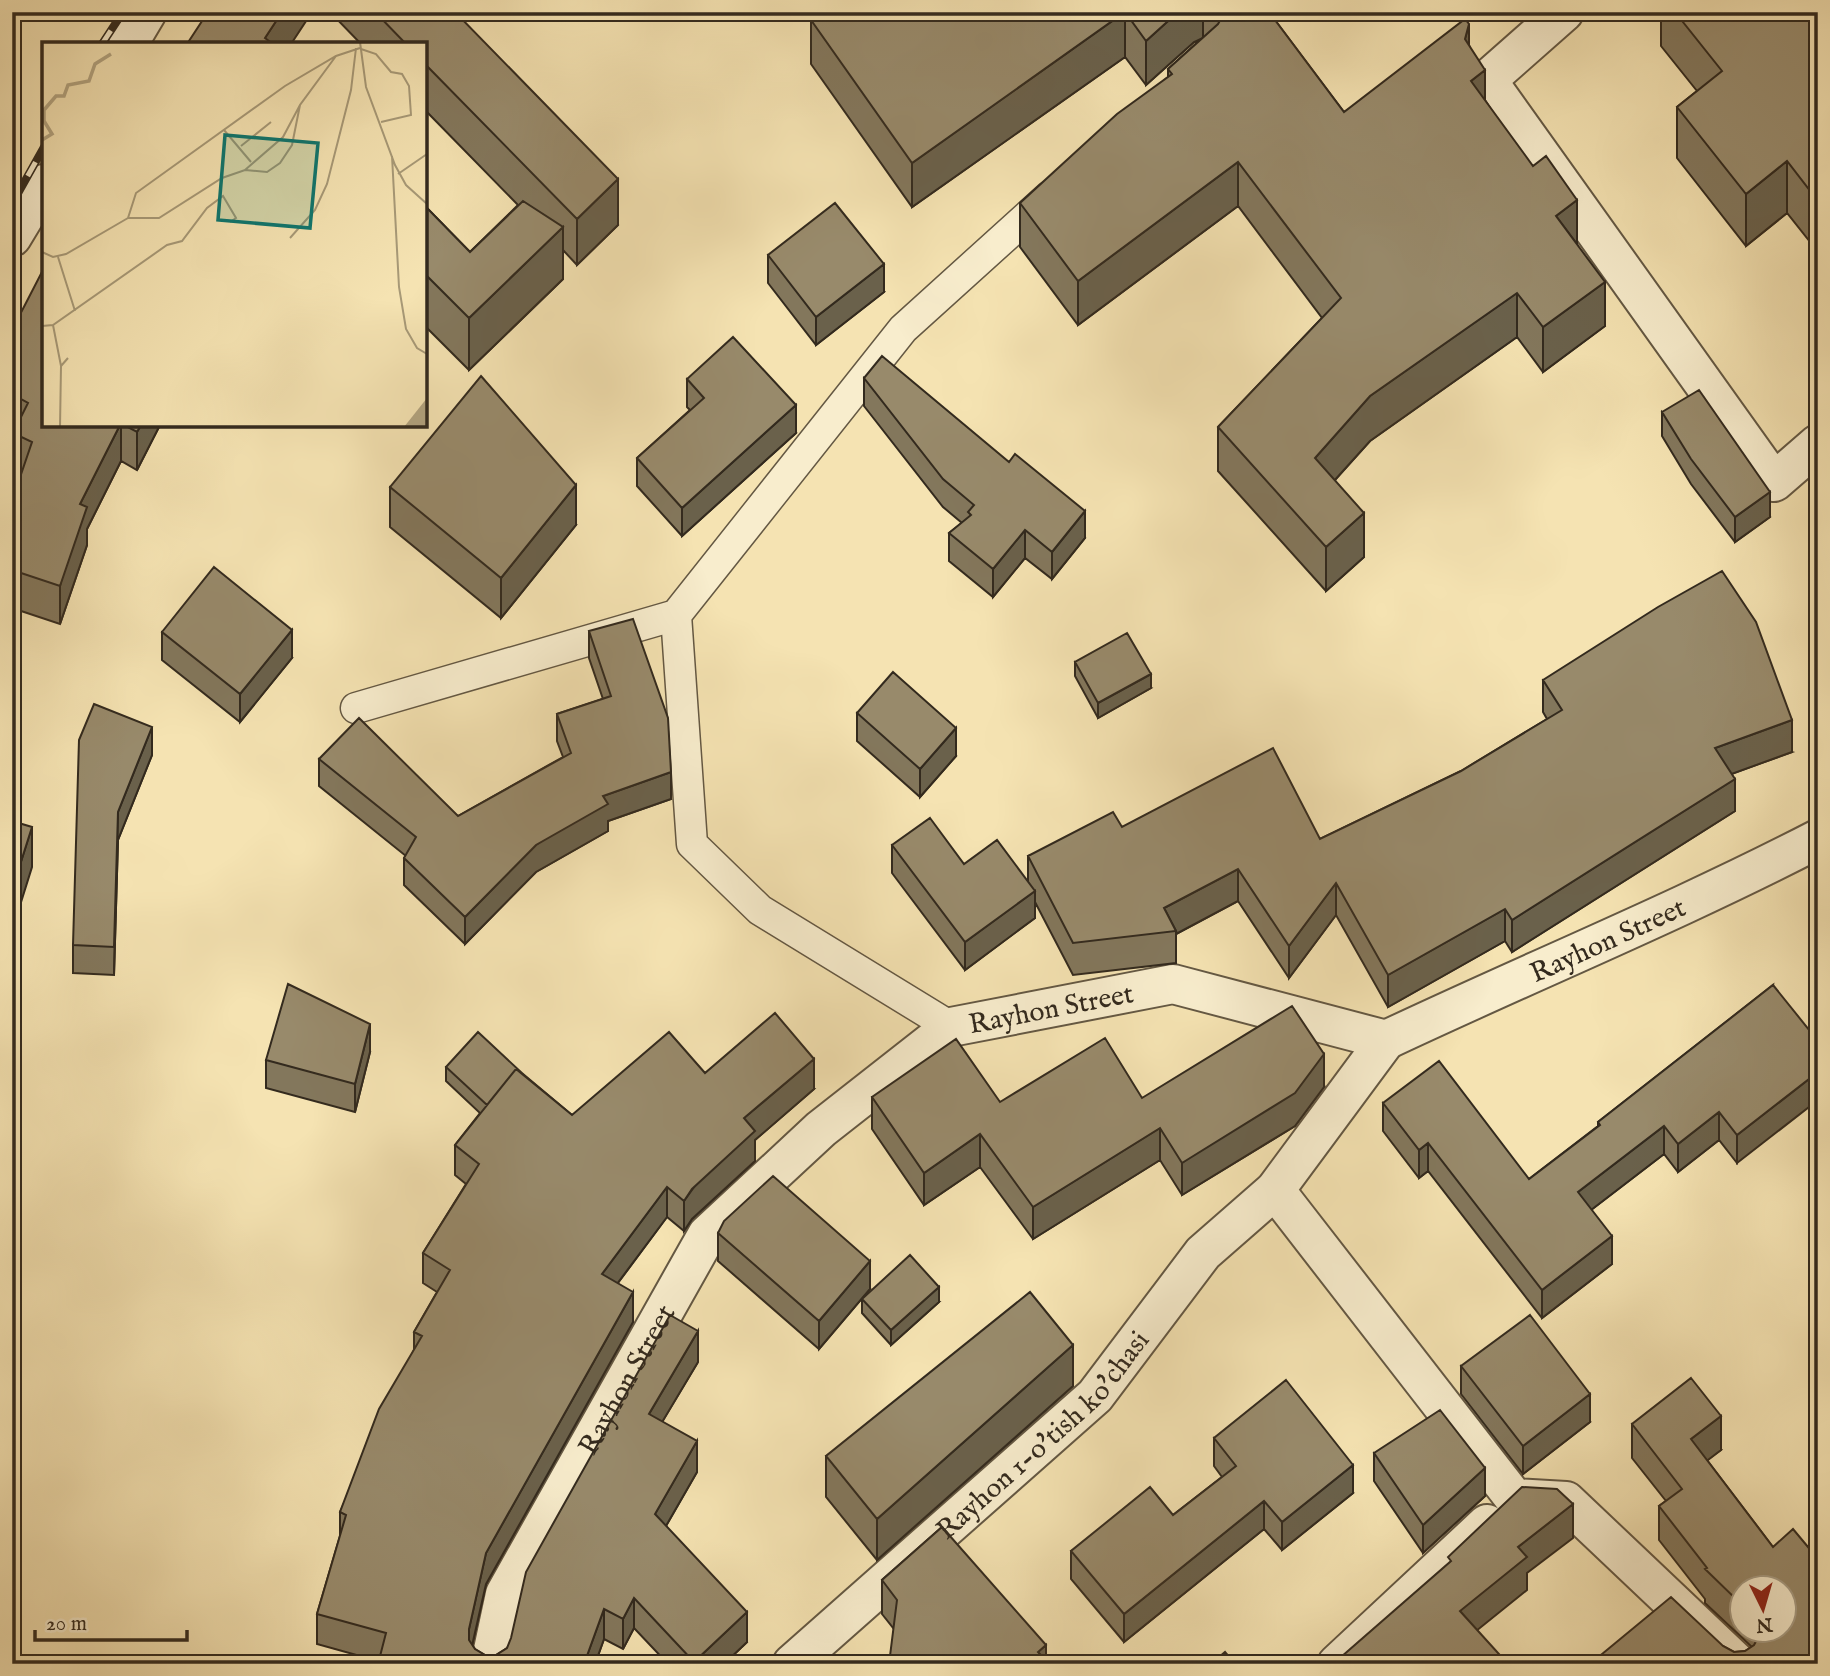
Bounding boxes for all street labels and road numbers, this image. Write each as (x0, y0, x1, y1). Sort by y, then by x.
street label: Rayhon Street (1525, 891, 1692, 992)
street label: Rayhon Street (966, 977, 1137, 1043)
street label: Rayhon Street (572, 1299, 684, 1462)
street label: Rayhon 1-o'tish ko'chasi (930, 1325, 1158, 1548)

